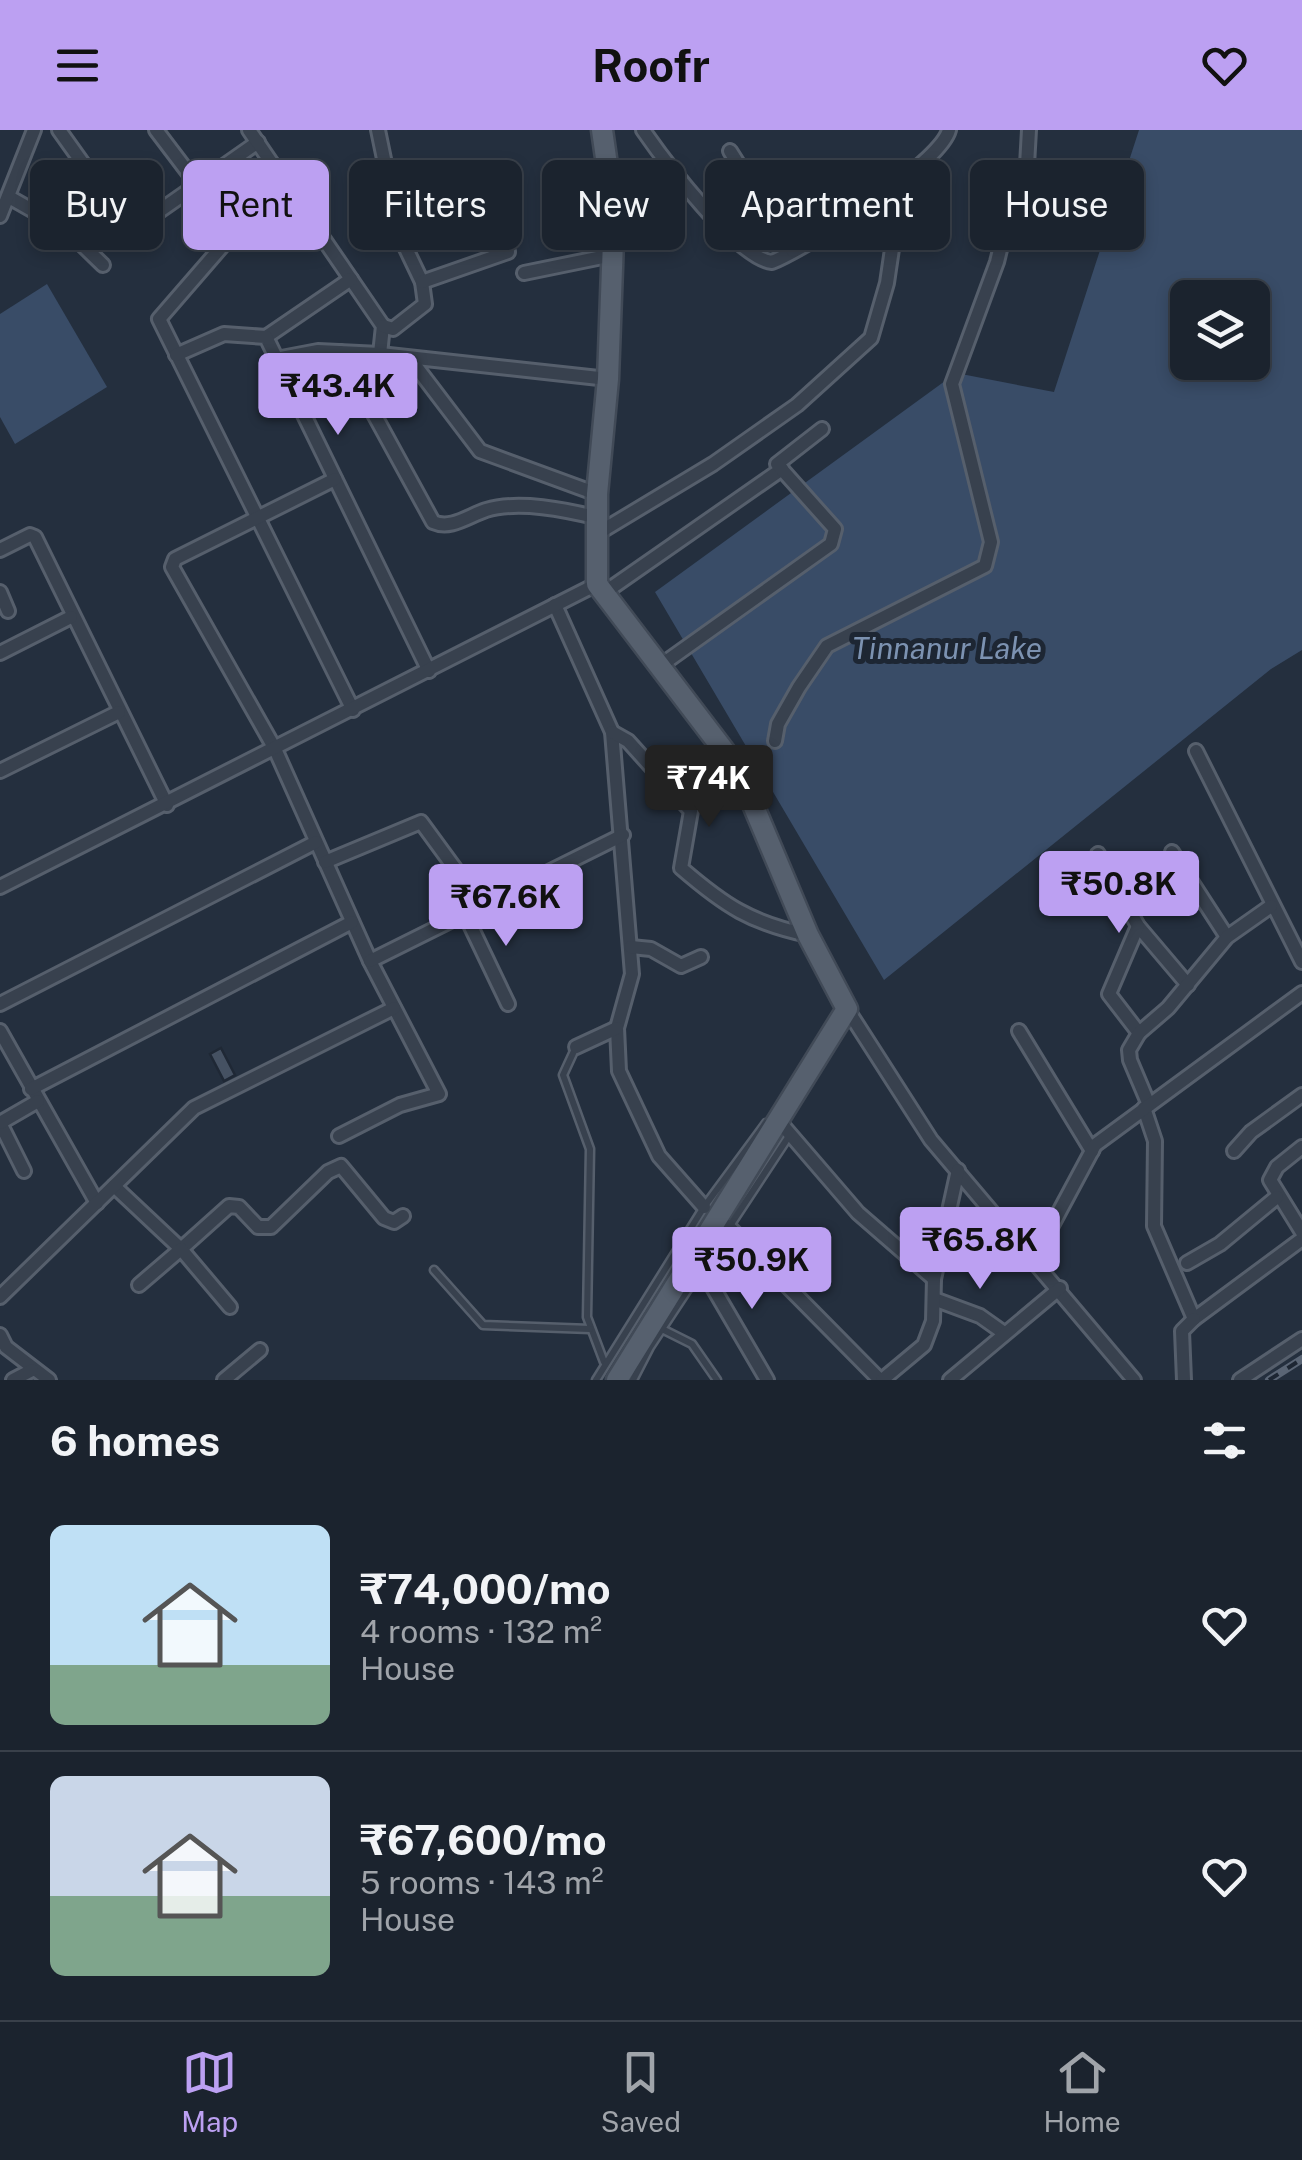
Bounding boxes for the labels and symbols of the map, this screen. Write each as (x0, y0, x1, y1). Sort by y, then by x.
pin: ₹43.4K (257, 353, 419, 438)
water label: Tinnanur Lake (852, 630, 1042, 666)
pin: ₹74K (650, 745, 768, 830)
pin: ₹50.8K (1038, 851, 1200, 936)
pin: ₹67.6K (425, 864, 587, 949)
pin: ₹65.8K (899, 1207, 1061, 1292)
pin: ₹50.9K (671, 1227, 833, 1312)

